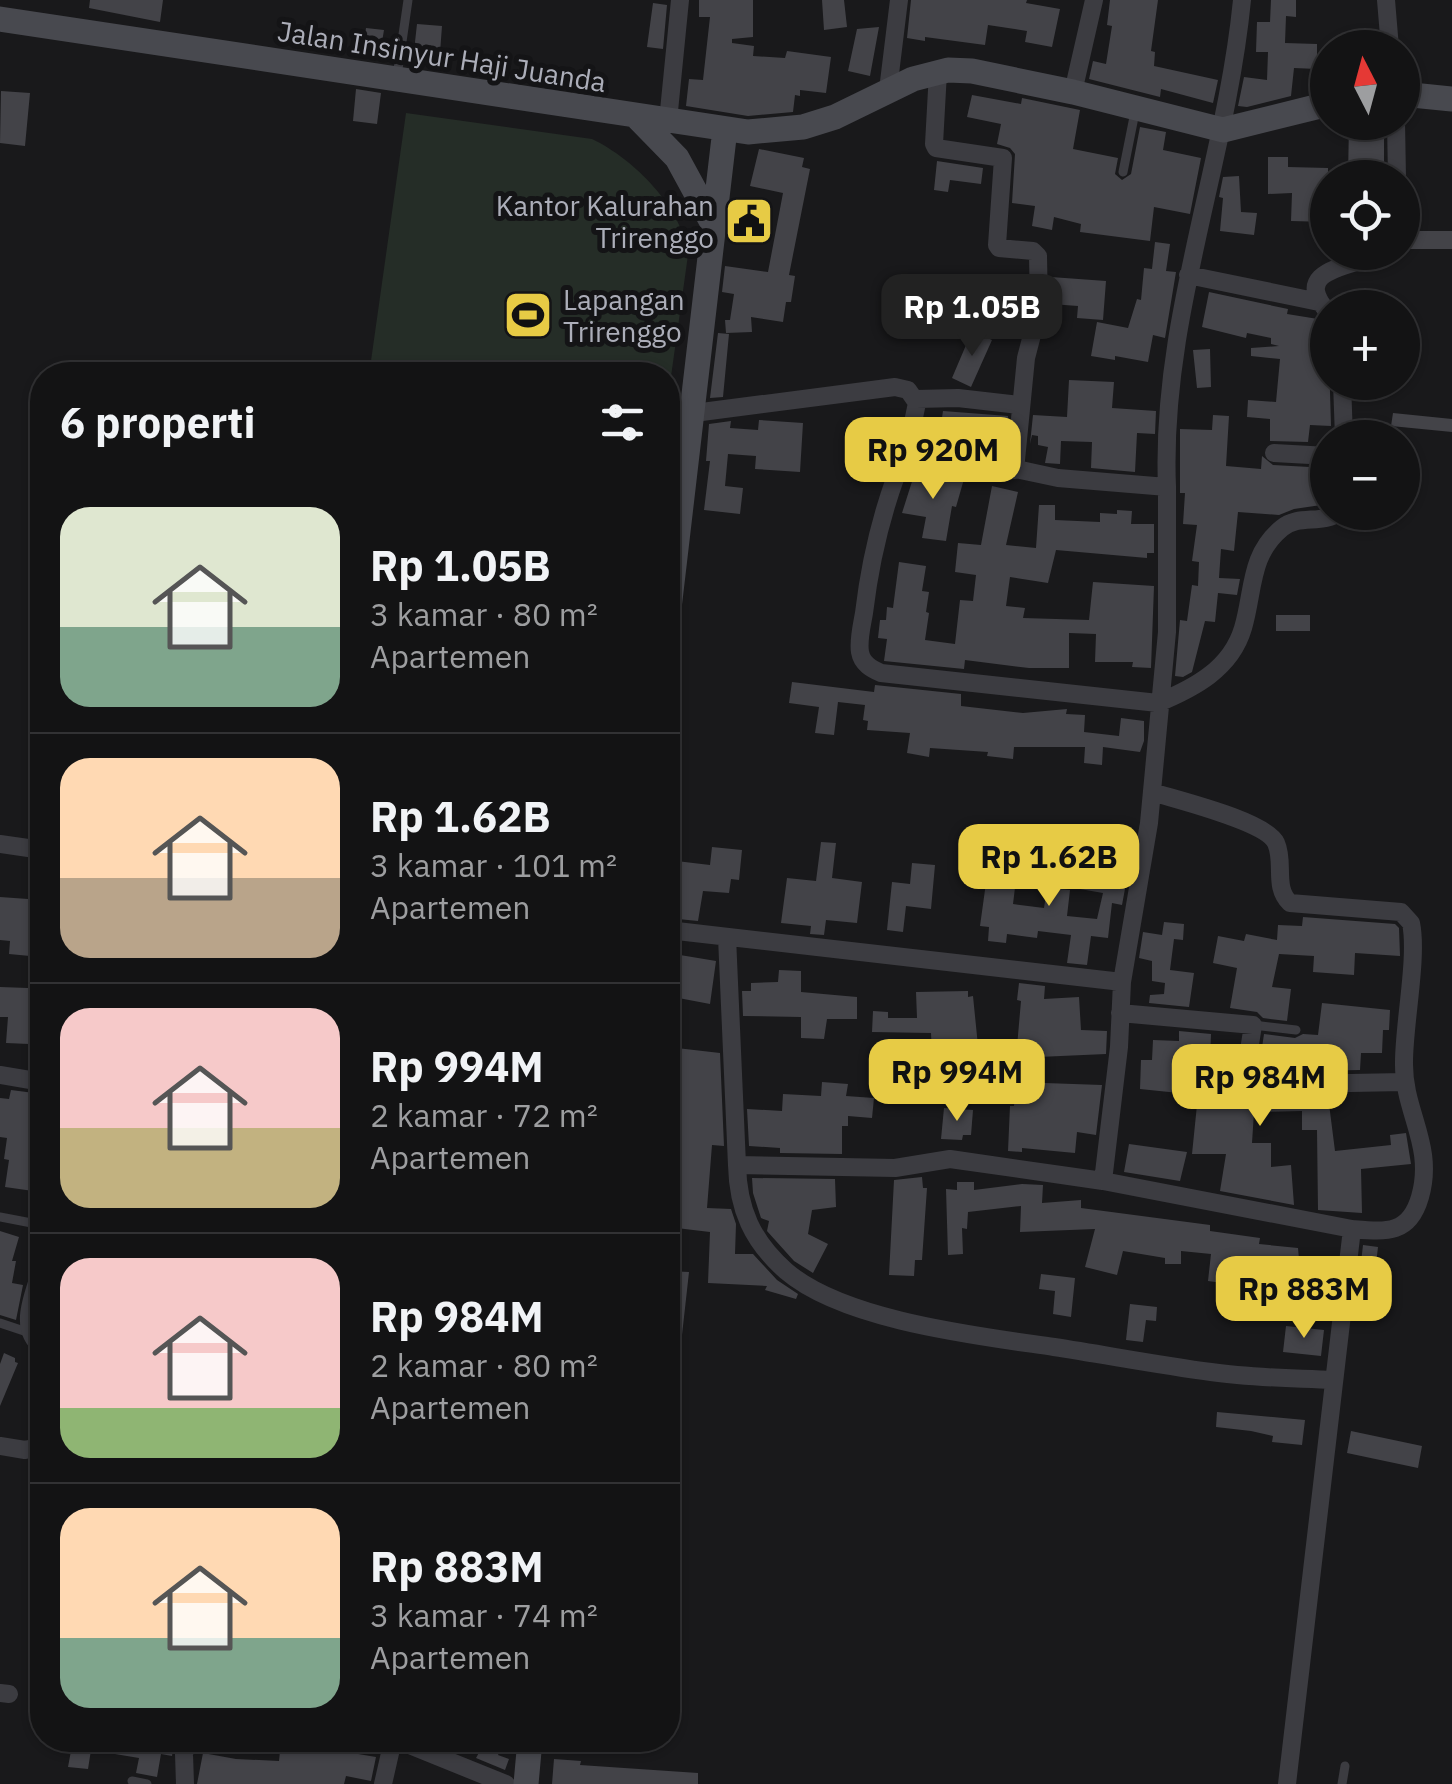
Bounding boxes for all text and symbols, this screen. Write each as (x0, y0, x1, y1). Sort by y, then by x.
street label: Jalan Insinyur Haji Juanda (275, 12, 609, 100)
north arrow (1310, 30, 1420, 140)
map controls (1310, 30, 1420, 530)
button: locate (1310, 160, 1420, 270)
place label: Kantor Kalurahan Trirenggo (496, 187, 714, 256)
public building icon: Kantor Kalurahan Trirenggo (723, 195, 775, 247)
pin: Rp 1.05B (869, 274, 1075, 359)
place label: Lapangan Trirenggo (563, 281, 685, 350)
text: Rp 1.05B (903, 285, 1041, 327)
sports icon: Lapangan Trirenggo (502, 289, 554, 341)
button: + (1310, 290, 1420, 400)
text: 6 properti (60, 395, 255, 450)
icon: filters (595, 395, 650, 450)
pin: Rp 920M (841, 417, 1025, 502)
button: − (1310, 420, 1420, 530)
text: Rp 920M (867, 428, 999, 470)
text: Rp 1.05B (370, 538, 550, 593)
icon: home (140, 547, 260, 667)
text: 3 kamar · 80 m² (370, 593, 598, 635)
text: Apartemen (370, 635, 530, 677)
text: Rp 1.62B (370, 789, 550, 844)
icon: home (140, 798, 260, 918)
pin: Rp 1.62B (946, 824, 1152, 909)
text: Rp 1.62B (980, 835, 1118, 877)
text: 3 kamar · 101 m² (370, 844, 617, 886)
text: Apartemen (370, 886, 530, 928)
text: Rp 994M (370, 1039, 544, 1094)
pin: Rp 994M (865, 1039, 1049, 1124)
pin: Rp 984M (1168, 1044, 1352, 1129)
icon: home (140, 1048, 260, 1168)
text: Rp 994M (891, 1050, 1023, 1092)
text: Rp 984M (1194, 1055, 1326, 1097)
text: 2 kamar · 72 m² (370, 1094, 598, 1136)
text: Apartemen (370, 1136, 530, 1178)
pin: Rp 883M (1212, 1256, 1396, 1341)
text: Rp 883M (1238, 1267, 1370, 1309)
text: Rp 984M (370, 1289, 544, 1344)
icon: home (140, 1298, 260, 1418)
text: 2 kamar · 80 m² (370, 1344, 598, 1386)
text: Apartemen (370, 1386, 530, 1428)
text: Rp 883M (370, 1539, 544, 1594)
icon: home (140, 1548, 260, 1668)
text: 3 kamar · 74 m² (370, 1594, 598, 1636)
text: Apartemen (370, 1636, 530, 1678)

